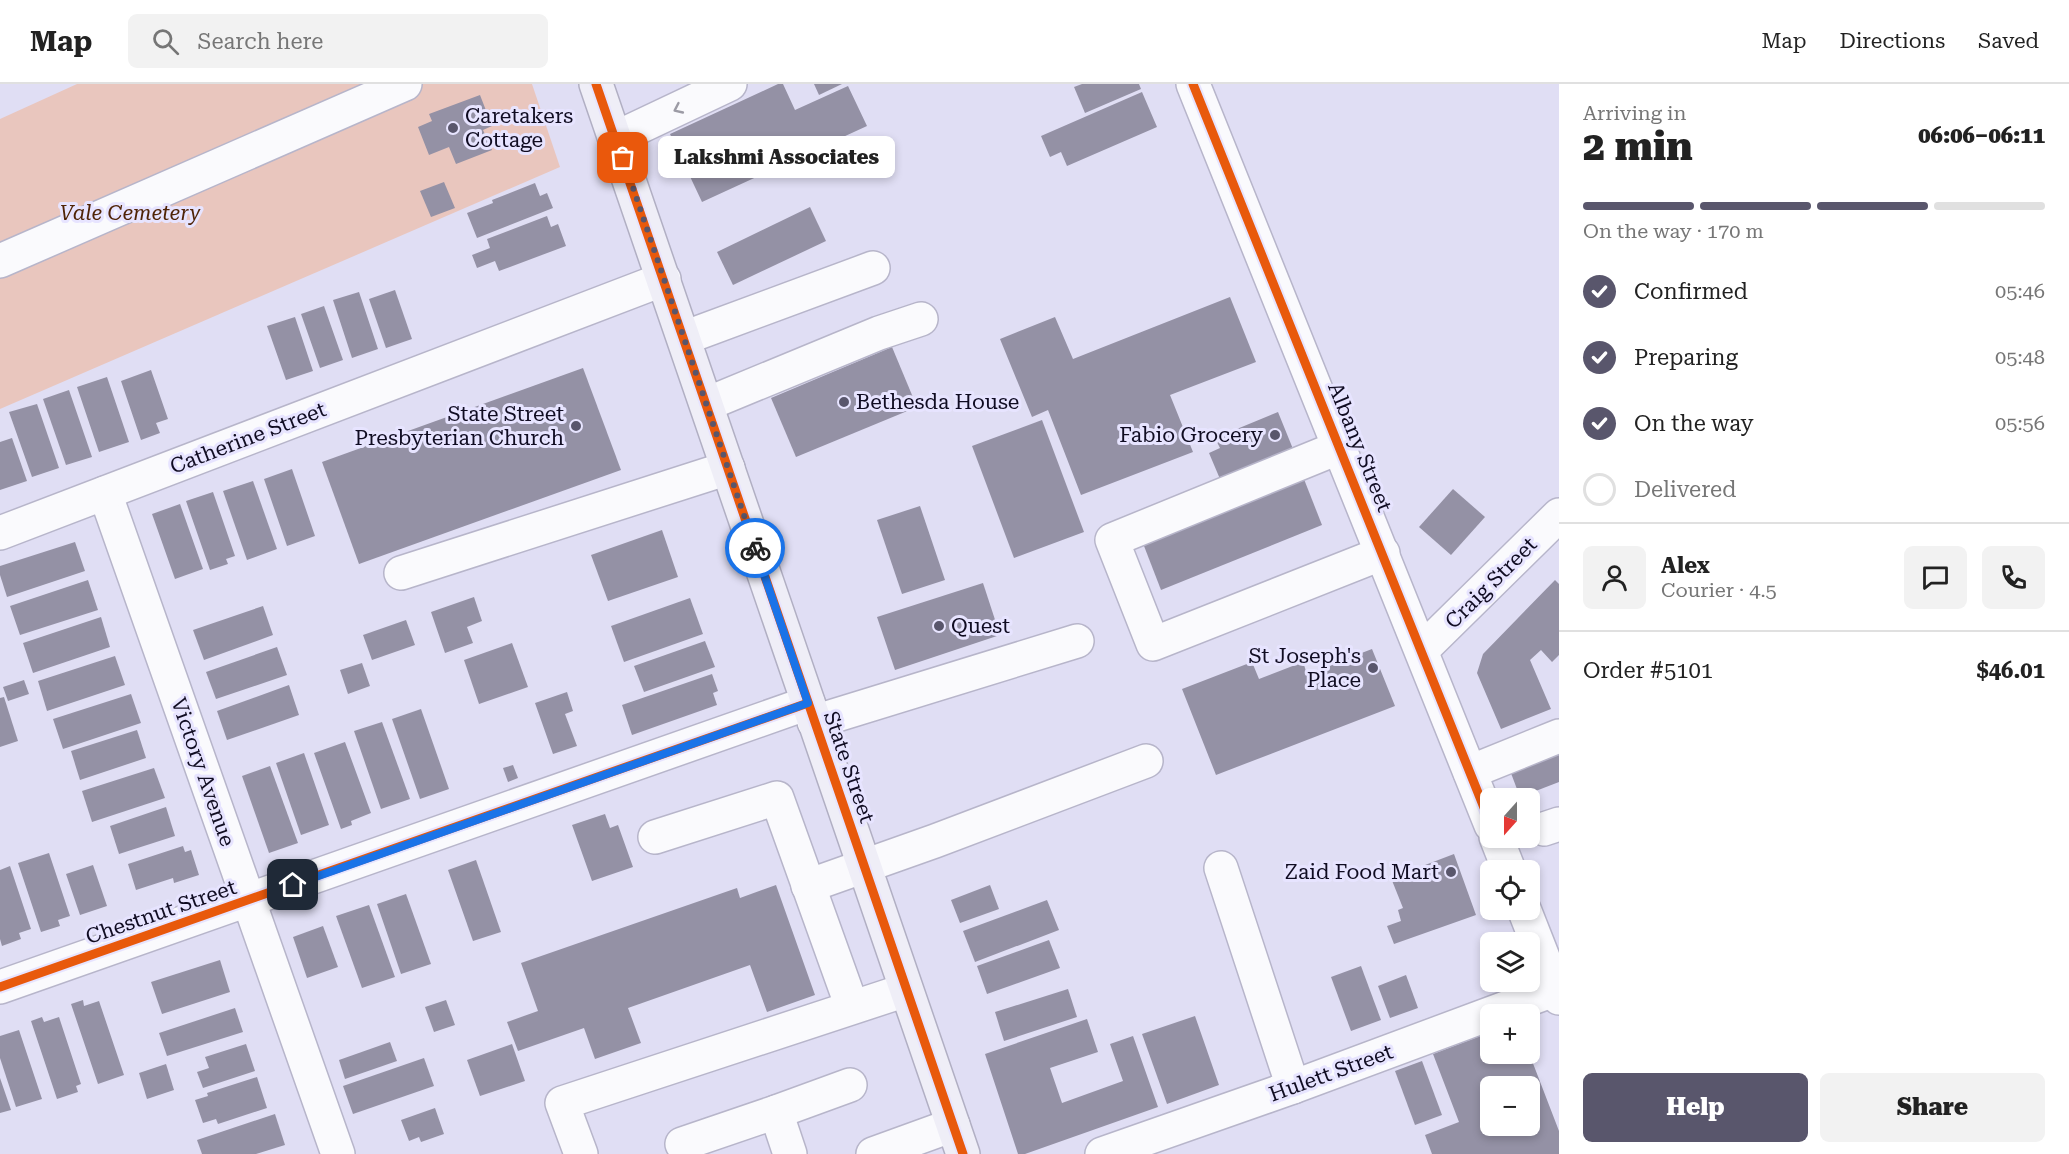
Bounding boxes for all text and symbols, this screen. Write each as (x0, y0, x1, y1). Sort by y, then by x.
search box (128, 14, 548, 68)
text: Map (30, 25, 92, 58)
icon: search (149, 25, 182, 58)
text: Search here (197, 29, 323, 54)
text: Map (1762, 29, 1806, 53)
text: Directions (1839, 29, 1945, 53)
text: Saved (1978, 29, 2039, 53)
one-way arrow (673, 101, 684, 113)
text: Arriving in (1583, 101, 1686, 125)
place label: Caretakers Cottage (465, 104, 573, 152)
marker: Caretakers Cottage (446, 121, 460, 135)
text: 06:06–06:11 (1918, 123, 2045, 148)
text: 2 min (1583, 124, 1693, 170)
pin (597, 132, 648, 183)
callout: Lakshmi Associates (659, 137, 896, 179)
icon: bag (606, 141, 639, 174)
text: Lakshmi Associates (674, 145, 879, 169)
park label: Vale Cemetery (60, 201, 200, 225)
text: On the way · 170 m (1583, 219, 1764, 243)
icon: check (1583, 275, 1616, 308)
text: Confirmed (1634, 279, 1748, 304)
text: 05:46 (1995, 279, 2045, 303)
icon: check (1583, 341, 1616, 374)
text: Preparing (1634, 345, 1738, 370)
text: 05:48 (1995, 345, 2045, 369)
street label: Albany Street (1323, 379, 1397, 515)
place label: Bethesda House (856, 390, 1019, 414)
marker: Bethesda House (837, 395, 851, 409)
street label: Catherine Street (167, 397, 330, 479)
place label: State Street Presbyterian Church (354, 402, 564, 450)
icon: check (1583, 407, 1616, 440)
text: On the way (1634, 411, 1754, 436)
text: 05:56 (1995, 411, 2045, 435)
marker: State Street Presbyterian Church (569, 419, 583, 433)
place label: Fabio Grocery (1119, 423, 1264, 447)
marker: Fabio Grocery (1268, 428, 1282, 442)
text: Delivered (1634, 477, 1736, 502)
courier (725, 518, 785, 578)
icon: bike (739, 532, 772, 565)
street label: Craig Street (1440, 532, 1542, 634)
button: person (1583, 546, 1646, 609)
button: chat (1904, 546, 1967, 609)
button: phone (1982, 546, 2045, 609)
text: Alex (1661, 553, 1710, 578)
text: Courier · 4.5 (1661, 578, 1777, 602)
place label: Quest (951, 614, 1010, 638)
marker: Quest (932, 619, 946, 633)
place label: St Joseph's Place (1249, 644, 1361, 692)
text: Order #5101 (1583, 658, 1713, 683)
text: $46.01 (1976, 658, 2045, 683)
marker: St Joseph's Place (1366, 661, 1380, 675)
street label: Victory Avenue (166, 694, 240, 850)
street label: State Street (819, 708, 879, 826)
north arrow (1480, 788, 1540, 848)
map controls (1480, 788, 1540, 1136)
pin (267, 859, 318, 910)
place label: Zaid Food Mart (1285, 860, 1439, 884)
button: locate (1480, 860, 1540, 920)
marker: Zaid Food Mart (1444, 865, 1458, 879)
icon: home (276, 868, 309, 901)
street label: Chestnut Street (83, 875, 240, 949)
button: layers (1480, 932, 1540, 992)
button: + (1480, 1004, 1540, 1064)
street label: Hulett Street (1266, 1039, 1396, 1106)
button: Help (1583, 1073, 1808, 1142)
button: Share (1820, 1073, 2045, 1142)
button: − (1480, 1076, 1540, 1136)

